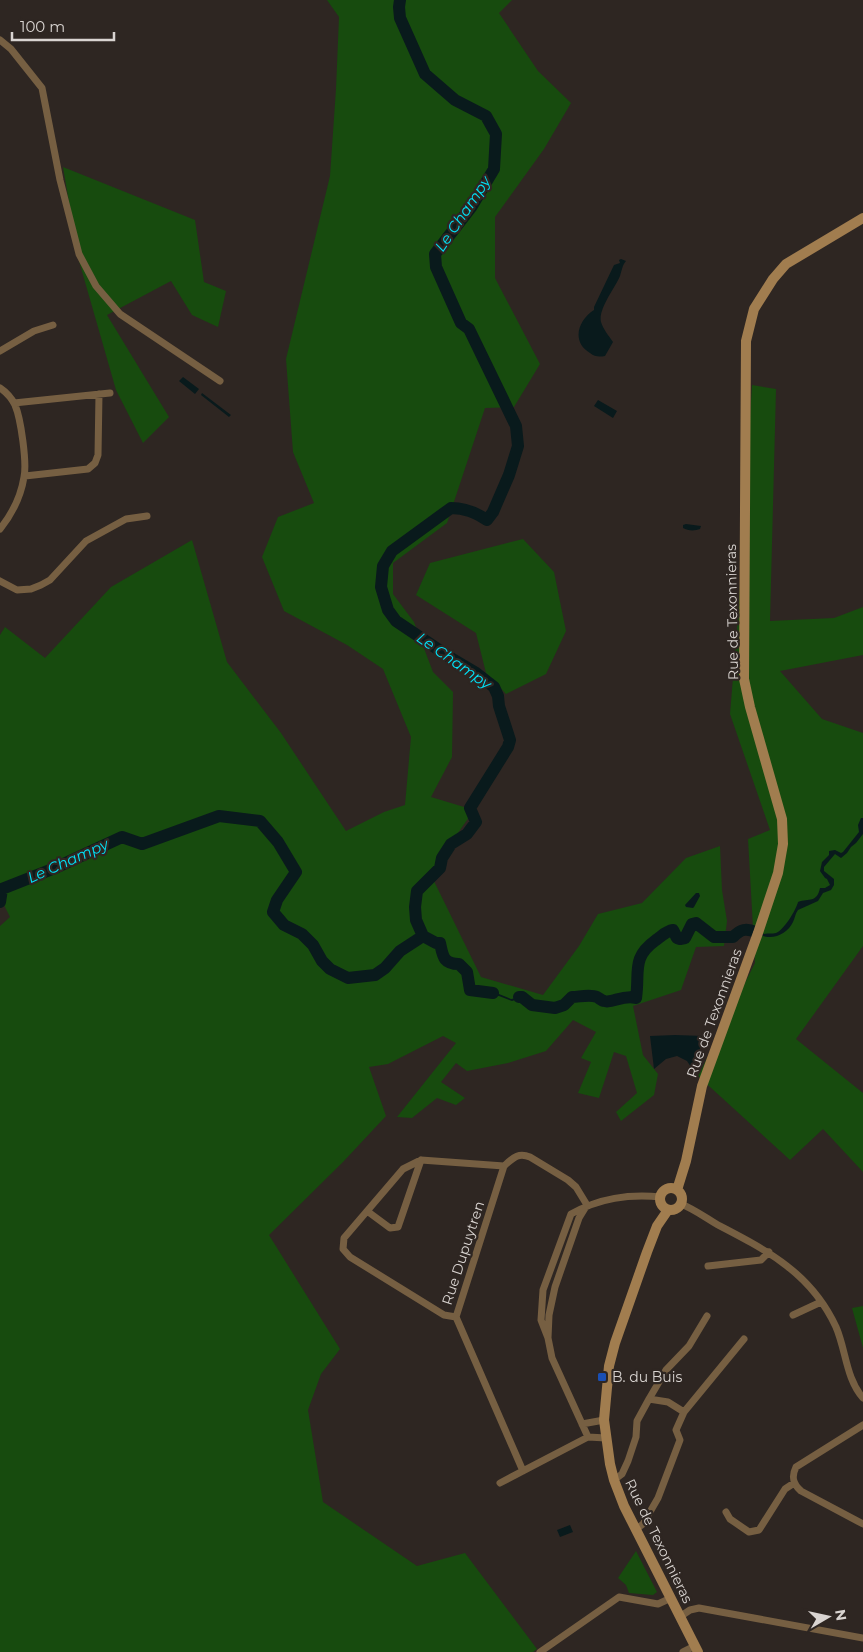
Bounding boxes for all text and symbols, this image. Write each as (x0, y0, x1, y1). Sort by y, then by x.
scale bar (12, 10, 115, 42)
text: 100 m (20, 17, 65, 36)
water label: Le Champy (430, 172, 495, 255)
street label: Rue de Texonnieras (722, 544, 742, 680)
water label: Le Champy (413, 628, 496, 694)
water label: Le Champy (24, 834, 112, 887)
street label: Rue de Texonnieras (682, 946, 746, 1080)
street label: Rue Dupuytren (438, 1199, 488, 1307)
place label: B. du Buis (612, 1368, 682, 1386)
marker: B. du Buis (596, 1371, 608, 1383)
street label: Rue de Texonnieras (621, 1476, 697, 1606)
north arrow (803, 1592, 853, 1642)
text: N (831, 1608, 851, 1622)

